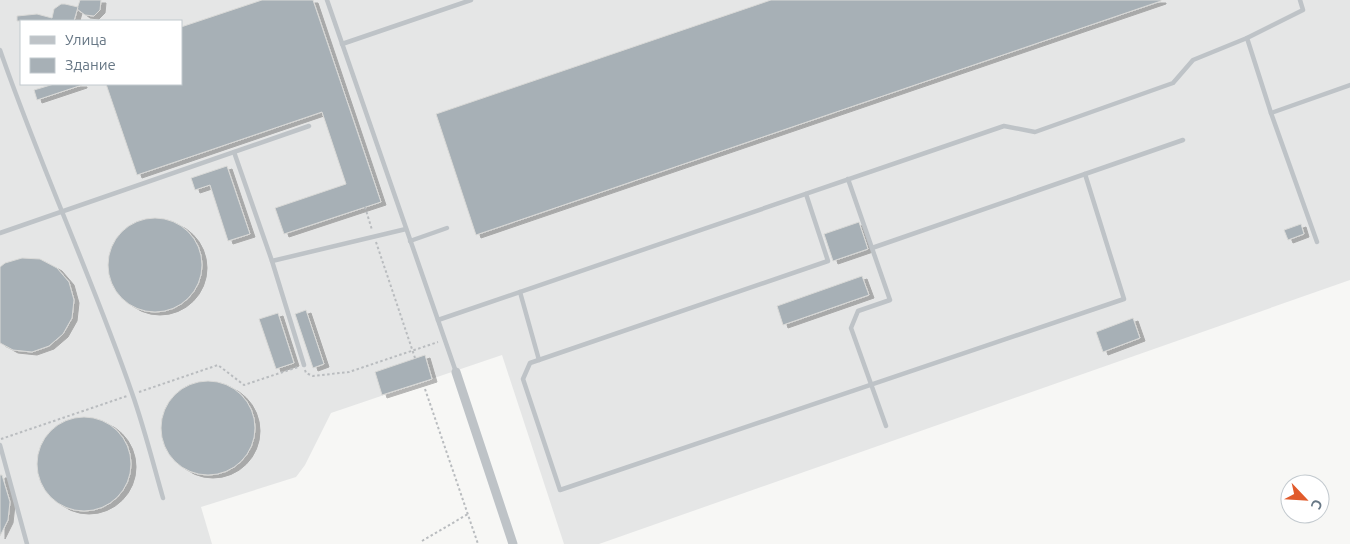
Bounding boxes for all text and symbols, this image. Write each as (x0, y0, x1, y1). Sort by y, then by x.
legend (20, 20, 182, 85)
text: Улица (65, 31, 107, 48)
text: Здание (65, 56, 116, 73)
north arrow (1280, 474, 1330, 524)
text: С (1308, 497, 1326, 512)

